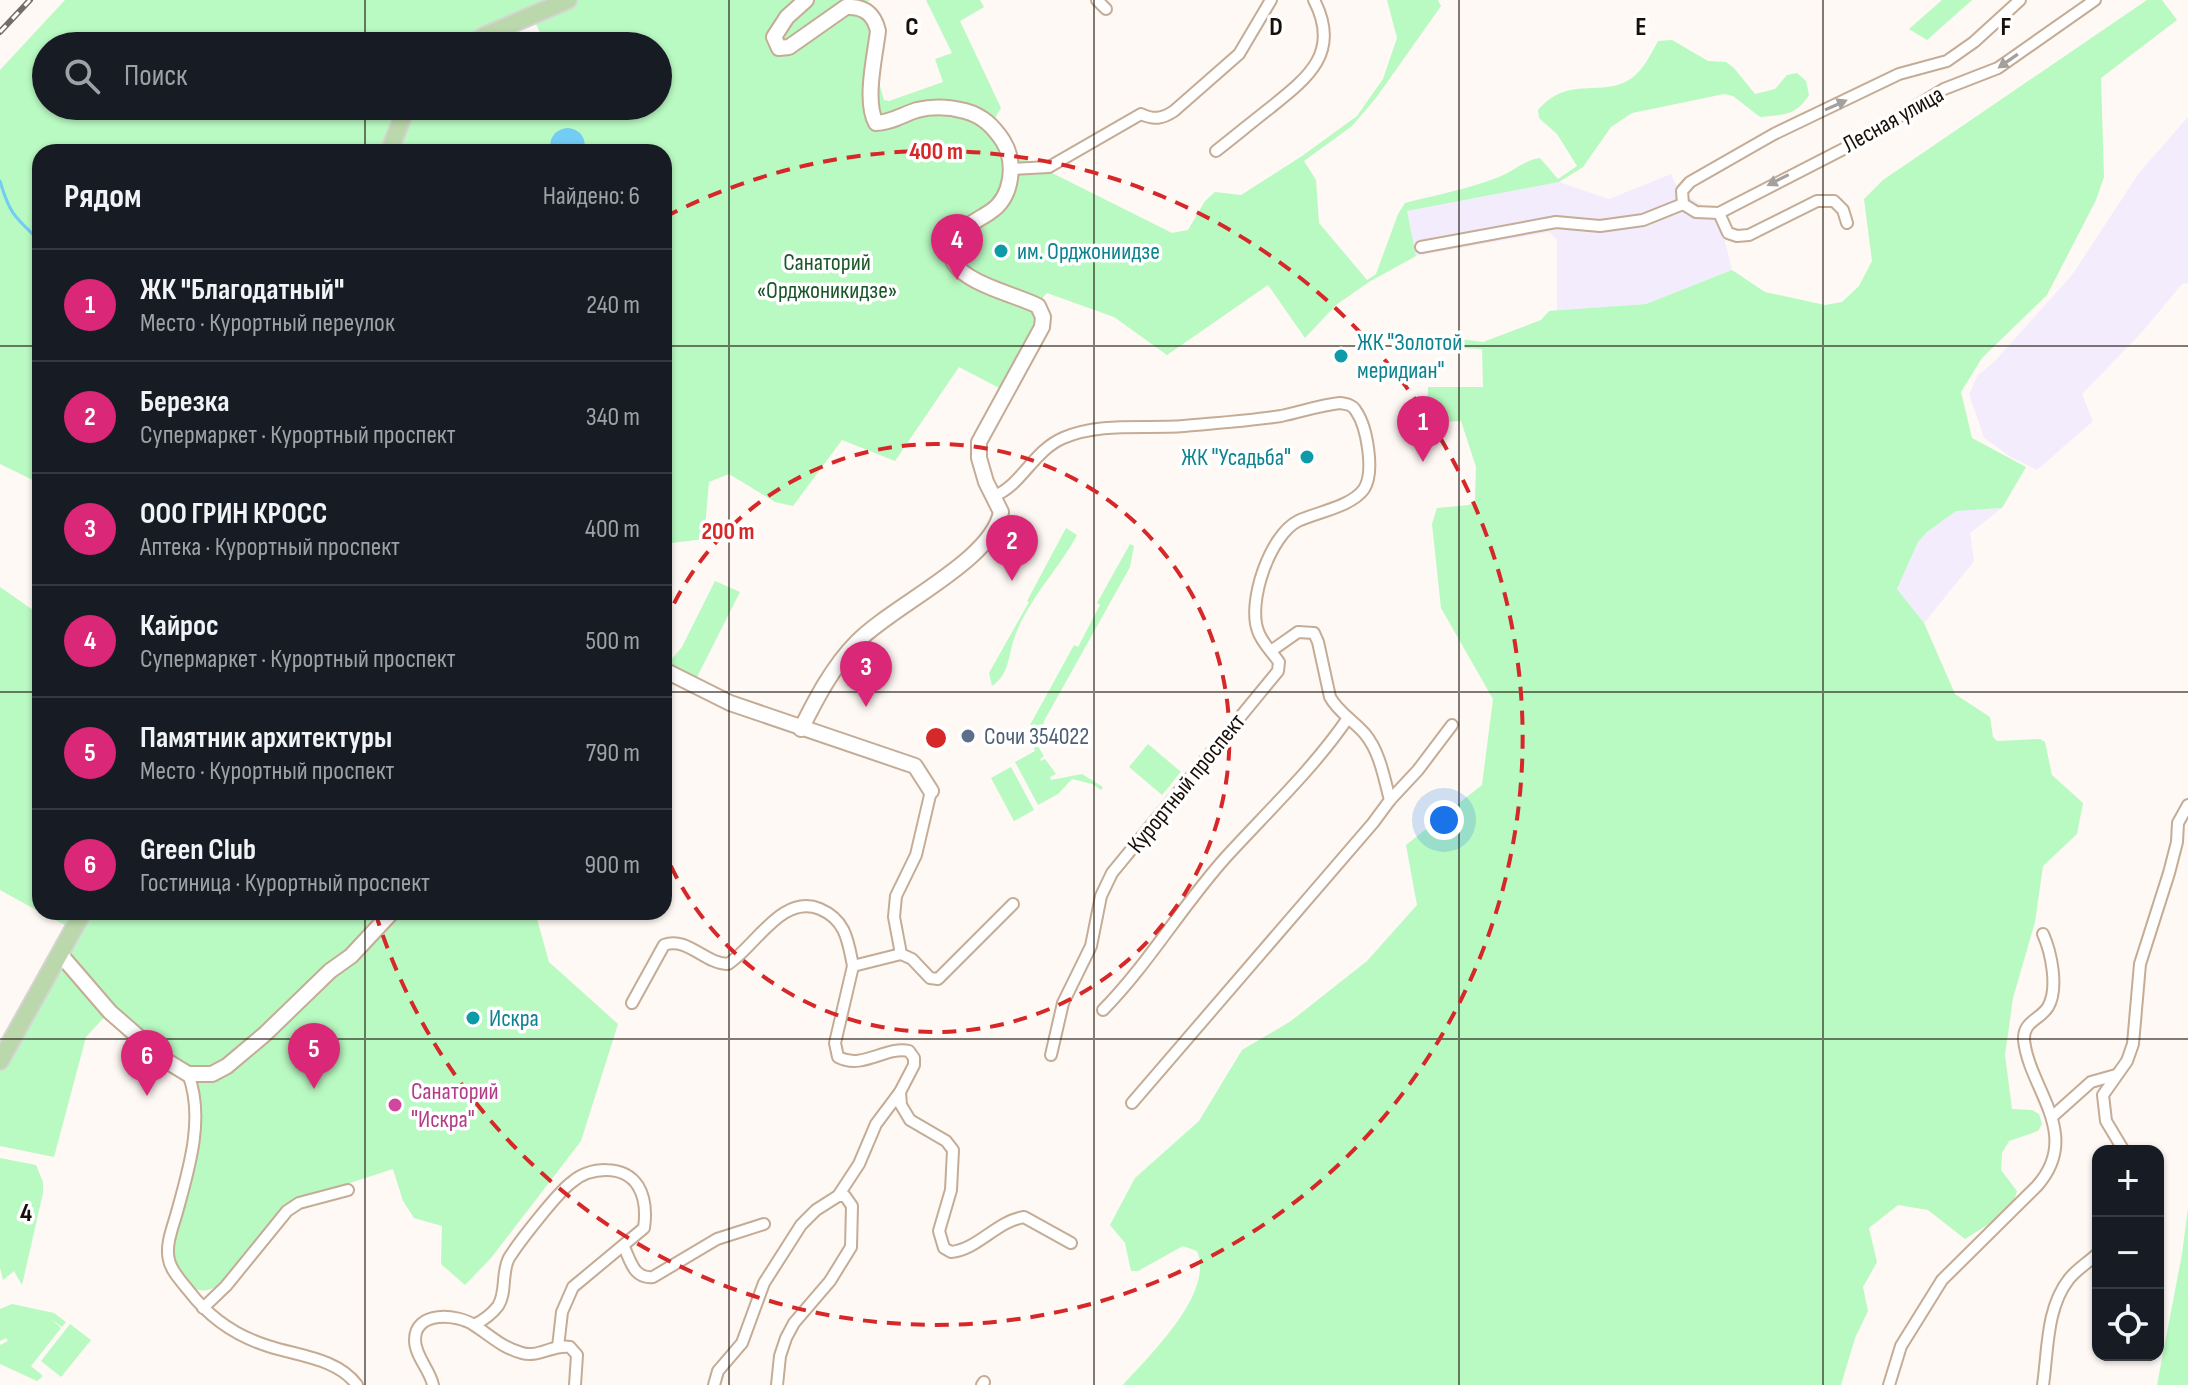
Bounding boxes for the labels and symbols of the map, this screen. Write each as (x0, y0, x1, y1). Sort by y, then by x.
text: C (905, 12, 919, 43)
text: D (1269, 12, 1283, 43)
text: E (1635, 12, 1647, 43)
text: F (2001, 12, 2012, 43)
one-way arrow (1997, 53, 2018, 68)
street label: Лесная улица (1838, 80, 1949, 159)
one-way arrow (1824, 98, 1847, 111)
text: 400 m (909, 137, 963, 166)
one-way arrow (1766, 174, 1789, 187)
pin: 4 (931, 214, 983, 280)
place label: им. Орджониидзе (1017, 237, 1160, 266)
marker: им. Орджониидзе (992, 242, 1010, 260)
park label: Санаторий «Орджоникидзе» (757, 248, 897, 305)
place label: ЖК "Золотой меридиан" (1357, 328, 1462, 385)
marker: ЖК "Золотой меридиан" (1332, 347, 1350, 365)
pin: 1 (1397, 396, 1449, 462)
place label: ЖК "Усадьба" (1181, 443, 1291, 472)
marker: ЖК "Усадьба" (1298, 448, 1316, 466)
pin: 2 (986, 515, 1038, 581)
text: 200 m (701, 517, 755, 546)
pin: 3 (840, 641, 892, 707)
street label: Курортный проспект (1121, 708, 1251, 859)
place label: Сочи 354022 (984, 722, 1089, 751)
centre of rings (922, 724, 950, 752)
marker: Сочи 354022 (959, 727, 977, 745)
your location (1424, 800, 1464, 840)
place label: Искра (489, 1004, 539, 1033)
marker: Искра (464, 1009, 482, 1027)
pin: 5 (288, 1023, 340, 1089)
pin: 6 (121, 1030, 173, 1096)
place label: Санаторий "Искра" (411, 1077, 499, 1134)
marker: Санаторий "Искра" (386, 1096, 404, 1114)
text: 4 (20, 1198, 32, 1229)

